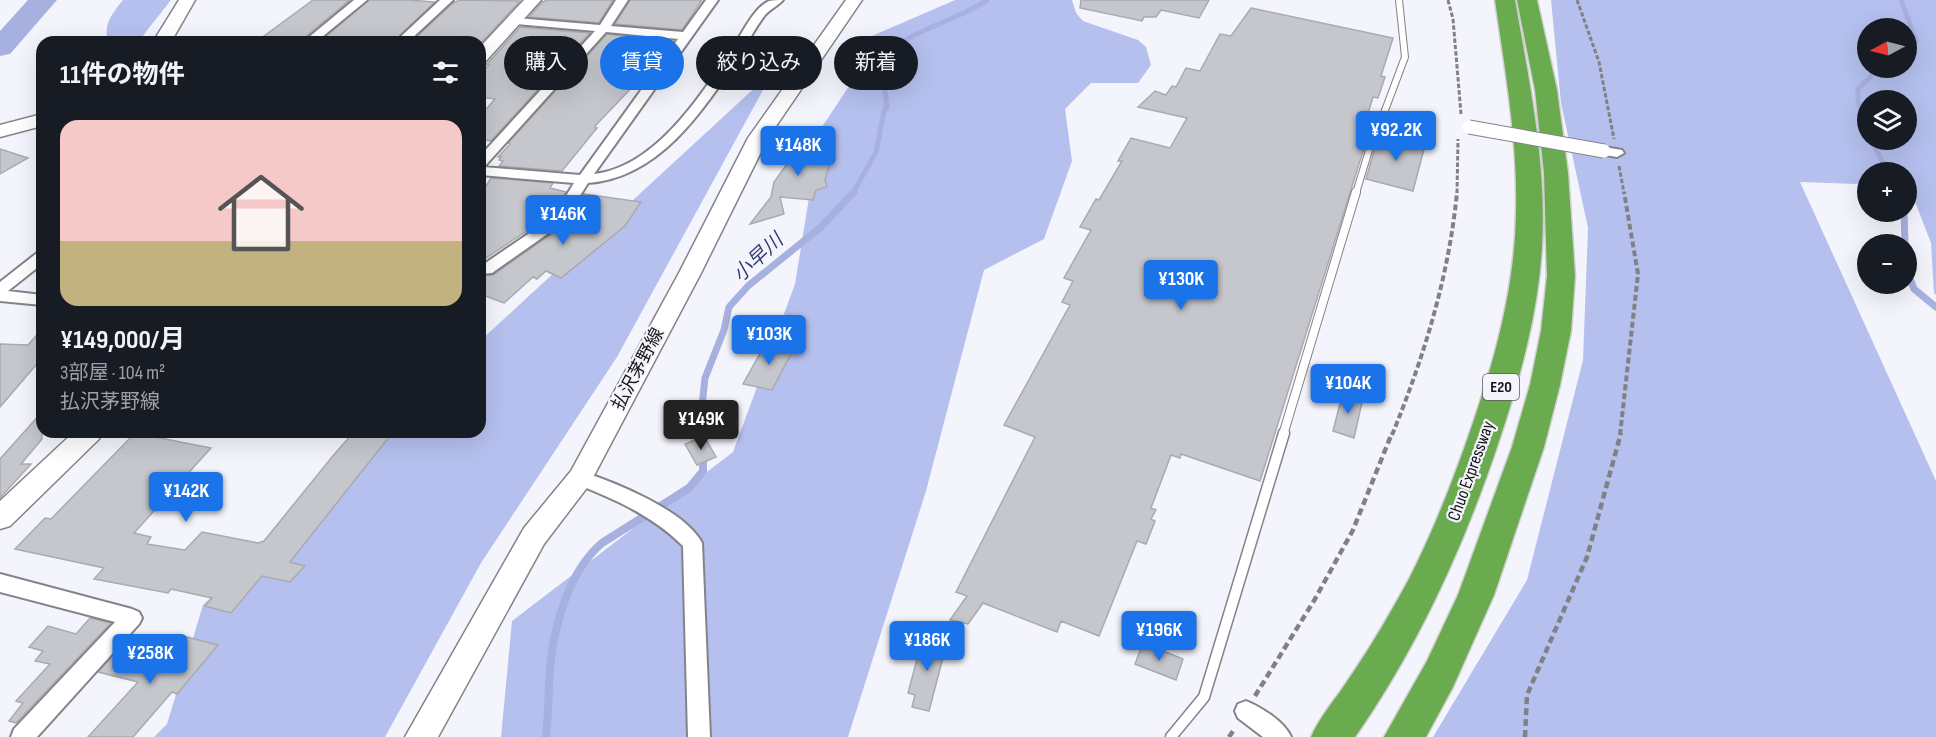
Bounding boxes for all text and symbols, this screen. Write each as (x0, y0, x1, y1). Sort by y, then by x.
north arrow (1857, 18, 1917, 78)
map controls (1857, 18, 1917, 294)
chip: 購入 (504, 36, 588, 90)
chip: 賃貸 (600, 36, 684, 90)
chip: 絞り込み (696, 36, 822, 90)
chip: 新着 (834, 36, 918, 90)
icon: filters (429, 56, 462, 89)
text: 11件の物件 (60, 60, 184, 91)
button: layers (1857, 90, 1917, 150)
pin: ¥92.2K (1347, 111, 1445, 162)
text: ¥92.2K (1370, 118, 1422, 142)
pin: ¥148K (756, 126, 840, 177)
text: ¥148K (775, 133, 821, 157)
icon: home (207, 159, 315, 267)
button: + (1857, 162, 1917, 222)
pin: ¥146K (521, 195, 605, 246)
text: ¥146K (540, 202, 586, 226)
water label: 小早川 (728, 227, 790, 287)
button: − (1857, 234, 1917, 294)
pin: ¥130K (1139, 260, 1223, 311)
text: ¥130K (1158, 267, 1204, 291)
pin: ¥103K (727, 315, 811, 366)
text: ¥103K (746, 322, 792, 346)
street label: 払沢茅野線 (608, 324, 668, 414)
text: ¥149,000/月 (60, 325, 185, 356)
text: 3部屋 · 104 m² (60, 361, 165, 385)
pin: ¥104K (1306, 364, 1390, 415)
text: ¥104K (1325, 371, 1371, 395)
road number: E20 (1483, 374, 1519, 400)
text: 払沢茅野線 (60, 390, 160, 414)
pin: ¥149K (659, 400, 743, 451)
text: ¥149K (678, 407, 724, 431)
street label: Chuo Expressway (1443, 418, 1499, 524)
pin: ¥142K (144, 472, 228, 523)
text: ¥142K (163, 479, 209, 503)
pin: ¥196K (1117, 611, 1201, 662)
text: ¥196K (1136, 618, 1182, 642)
pin: ¥186K (885, 621, 969, 672)
text: ¥186K (904, 628, 950, 652)
pin: ¥258K (108, 634, 192, 685)
text: ¥258K (126, 641, 174, 665)

